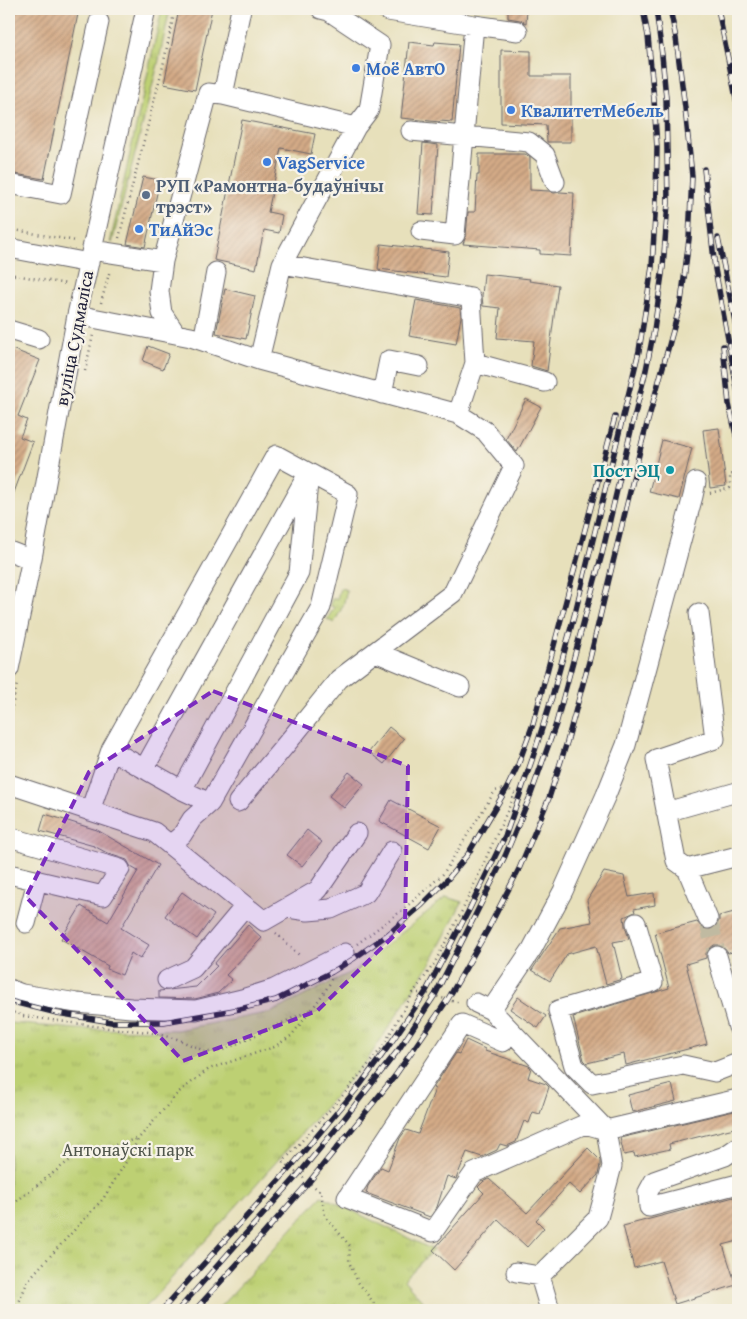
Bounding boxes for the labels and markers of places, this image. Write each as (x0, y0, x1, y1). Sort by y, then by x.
place label: Моё АвтО (366, 55, 445, 82)
marker: Моё АвтО (350, 62, 362, 74)
place label: КвалитетМебель (521, 97, 664, 124)
marker: КвалитетМебель (505, 104, 517, 116)
place label: VagService (277, 149, 365, 176)
marker: VagService (261, 156, 273, 168)
place label: РУП «Рамонтна-будаўнічы трэст» (156, 172, 384, 220)
marker: РУП «Рамонтна-будаўнічы трэст» (140, 189, 152, 201)
place label: ТиАйЭс (149, 216, 213, 243)
marker: ТиАйЭс (133, 223, 145, 235)
place label: Пост ЭЦ (593, 457, 660, 484)
marker: Пост ЭЦ (664, 464, 676, 476)

